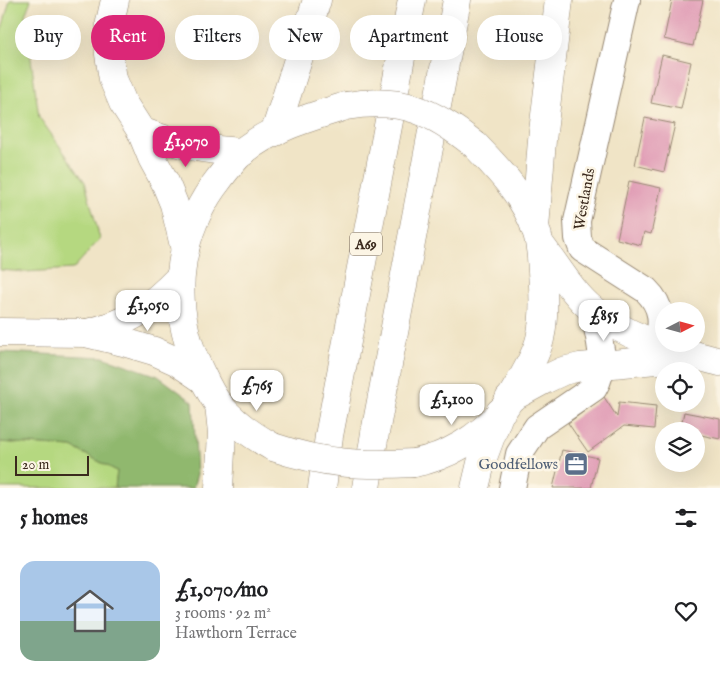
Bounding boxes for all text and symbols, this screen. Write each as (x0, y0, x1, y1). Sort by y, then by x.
chip: Buy (15, 15, 81, 60)
chip: Rent (91, 15, 165, 60)
chip: Filters (175, 15, 259, 60)
chip: New (269, 15, 340, 60)
chip: Apartment (350, 15, 467, 60)
chip: House (477, 15, 562, 60)
pin: £1,070 (145, 126, 227, 168)
text: £1,070 (164, 132, 208, 152)
street label: Westlands (570, 167, 599, 232)
road number: A69 (350, 232, 382, 255)
pin: £1,050 (107, 290, 189, 332)
text: £1,050 (127, 296, 169, 316)
pin: £855 (574, 300, 634, 342)
north arrow (655, 302, 705, 352)
map controls (655, 302, 705, 472)
text: £855 (590, 306, 618, 326)
button: locate (655, 362, 705, 412)
pin: £765 (227, 370, 287, 412)
text: £765 (241, 376, 273, 396)
pin: £1,100 (411, 384, 493, 426)
text: £1,100 (431, 390, 473, 410)
button: layers (655, 422, 705, 472)
office icon: Goodfellows (563, 451, 589, 477)
scale bar (15, 453, 89, 476)
place label: Goodfellows (478, 455, 558, 474)
text: 20 m (22, 456, 49, 474)
icon: filters (672, 504, 700, 532)
text: 5 homes (20, 505, 88, 532)
text: £1,070/mo (175, 577, 268, 604)
icon: home (60, 581, 120, 641)
icon: heart (672, 597, 700, 625)
text: 3 rooms · 92 m² (175, 604, 271, 624)
text: Hawthorn Terrace (175, 624, 297, 644)

